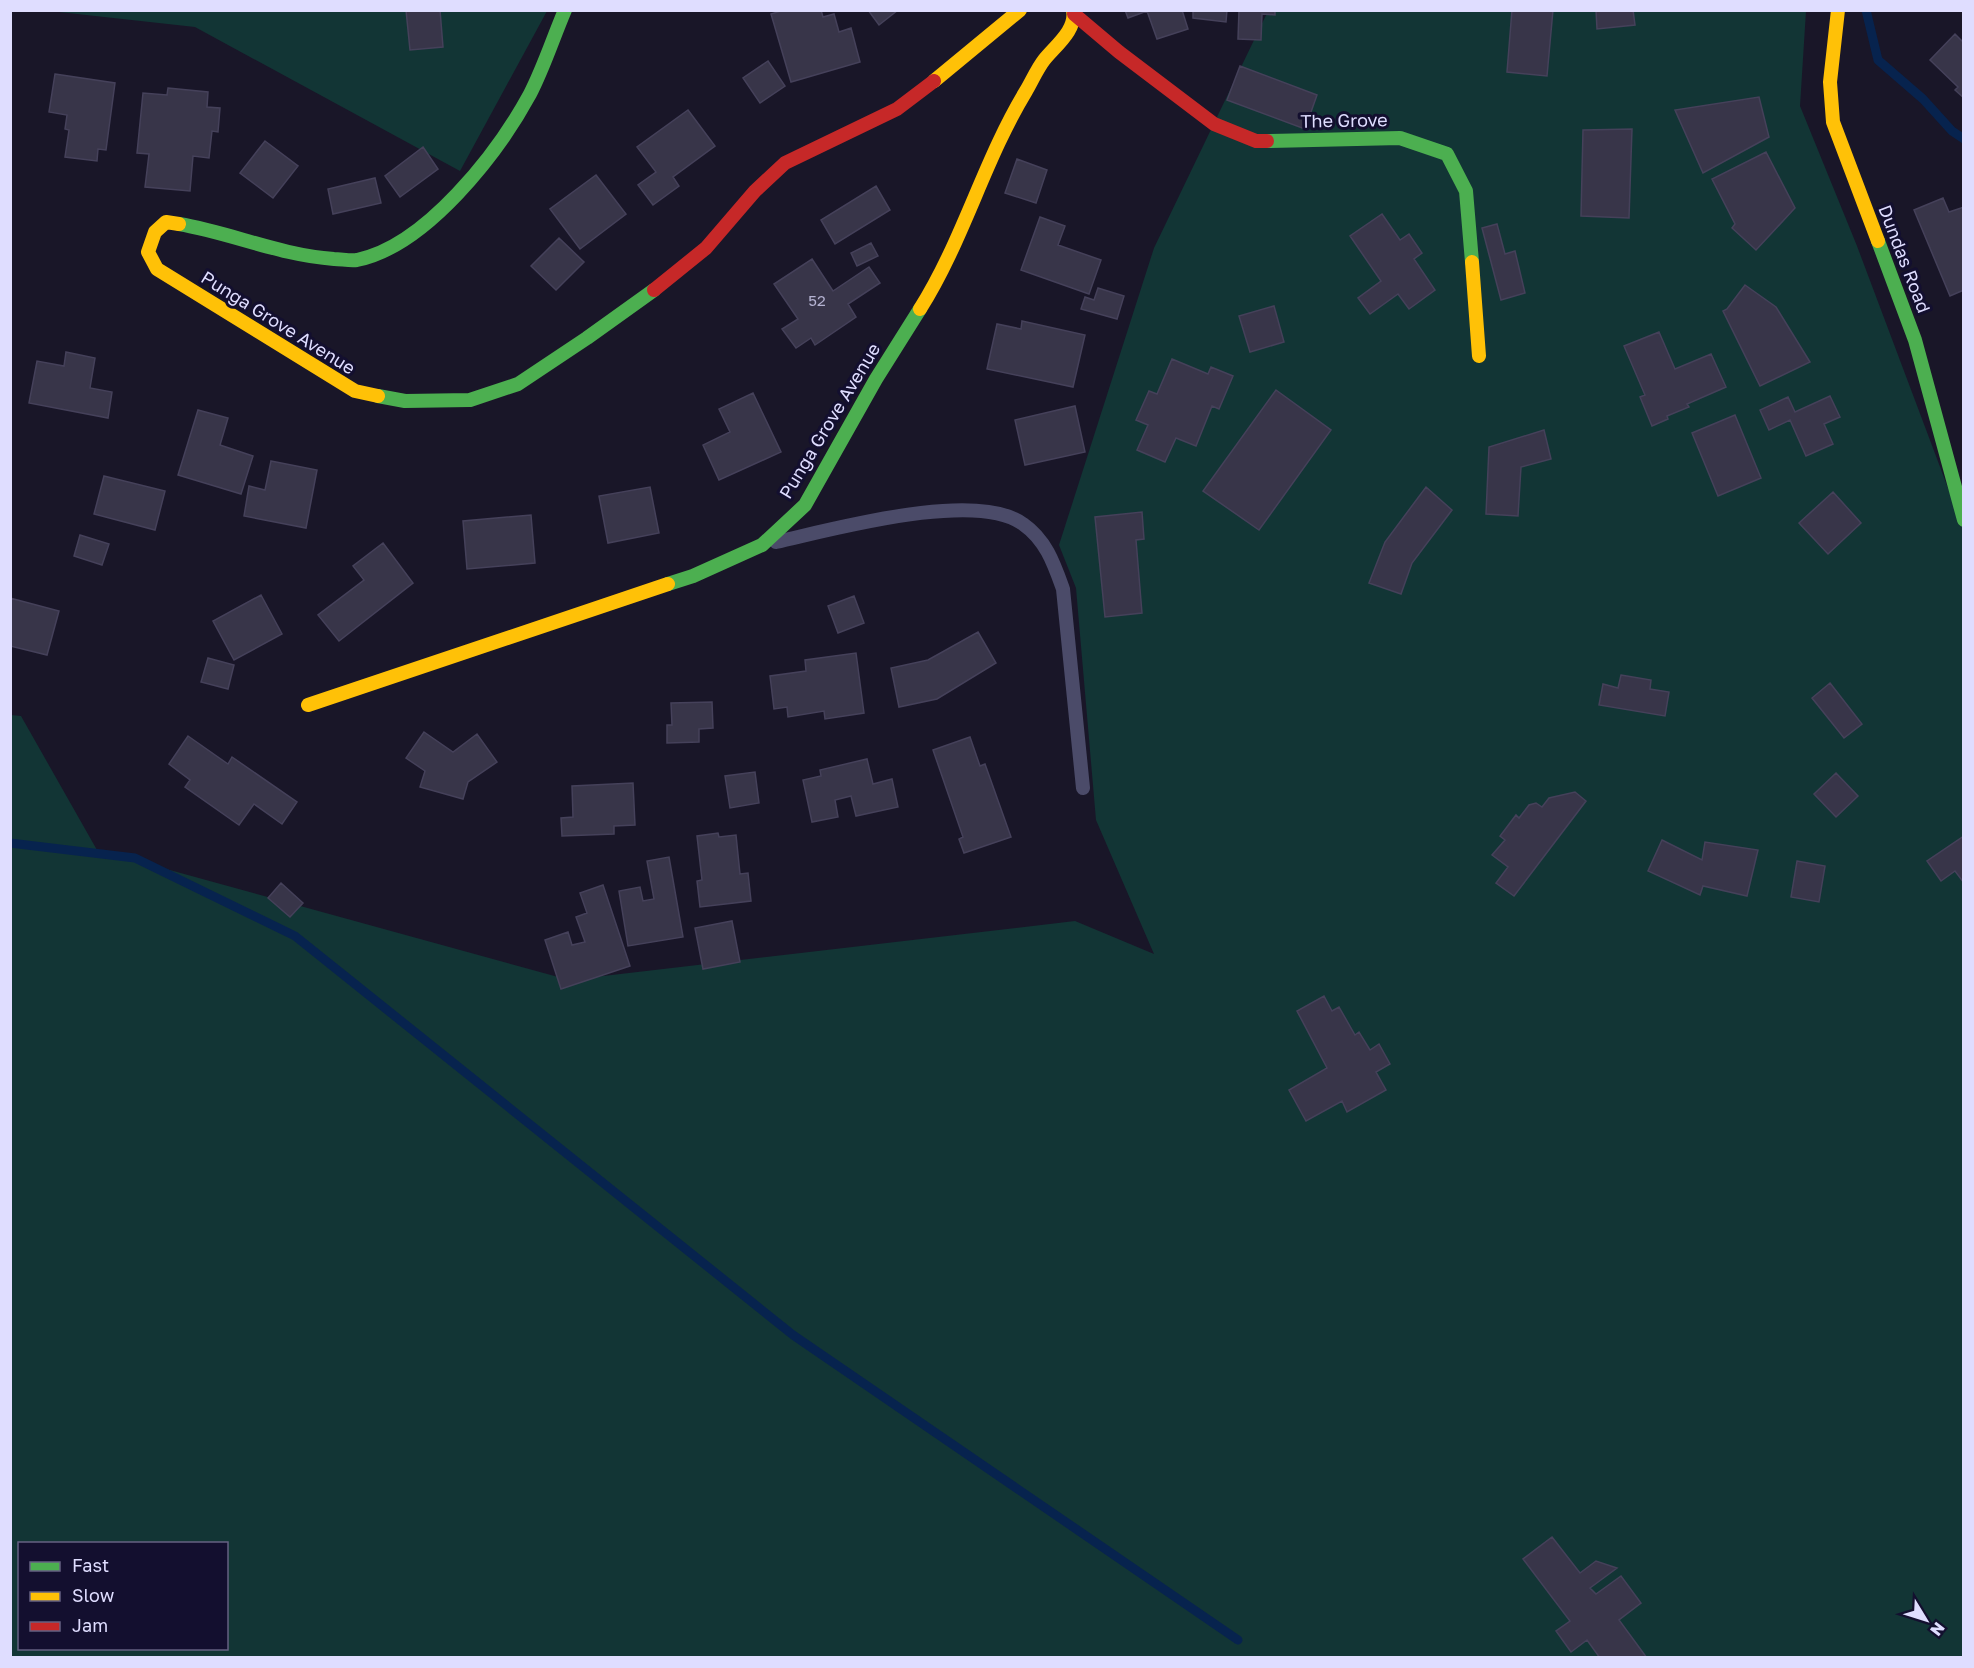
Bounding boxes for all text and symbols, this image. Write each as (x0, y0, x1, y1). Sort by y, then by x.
street label: The Grove (1300, 108, 1388, 132)
street label: Dundas Road (1874, 202, 1936, 316)
street label: Punga Grove Avenue (197, 266, 360, 379)
house number: 52 (808, 291, 826, 309)
street label: Punga Grove Avenue (774, 339, 884, 502)
legend (18, 1542, 228, 1650)
text: Fast (72, 1554, 109, 1576)
text: Slow (72, 1584, 115, 1606)
north arrow (1896, 1590, 1956, 1650)
text: Jam (72, 1614, 108, 1636)
text: N (1926, 1618, 1949, 1640)

